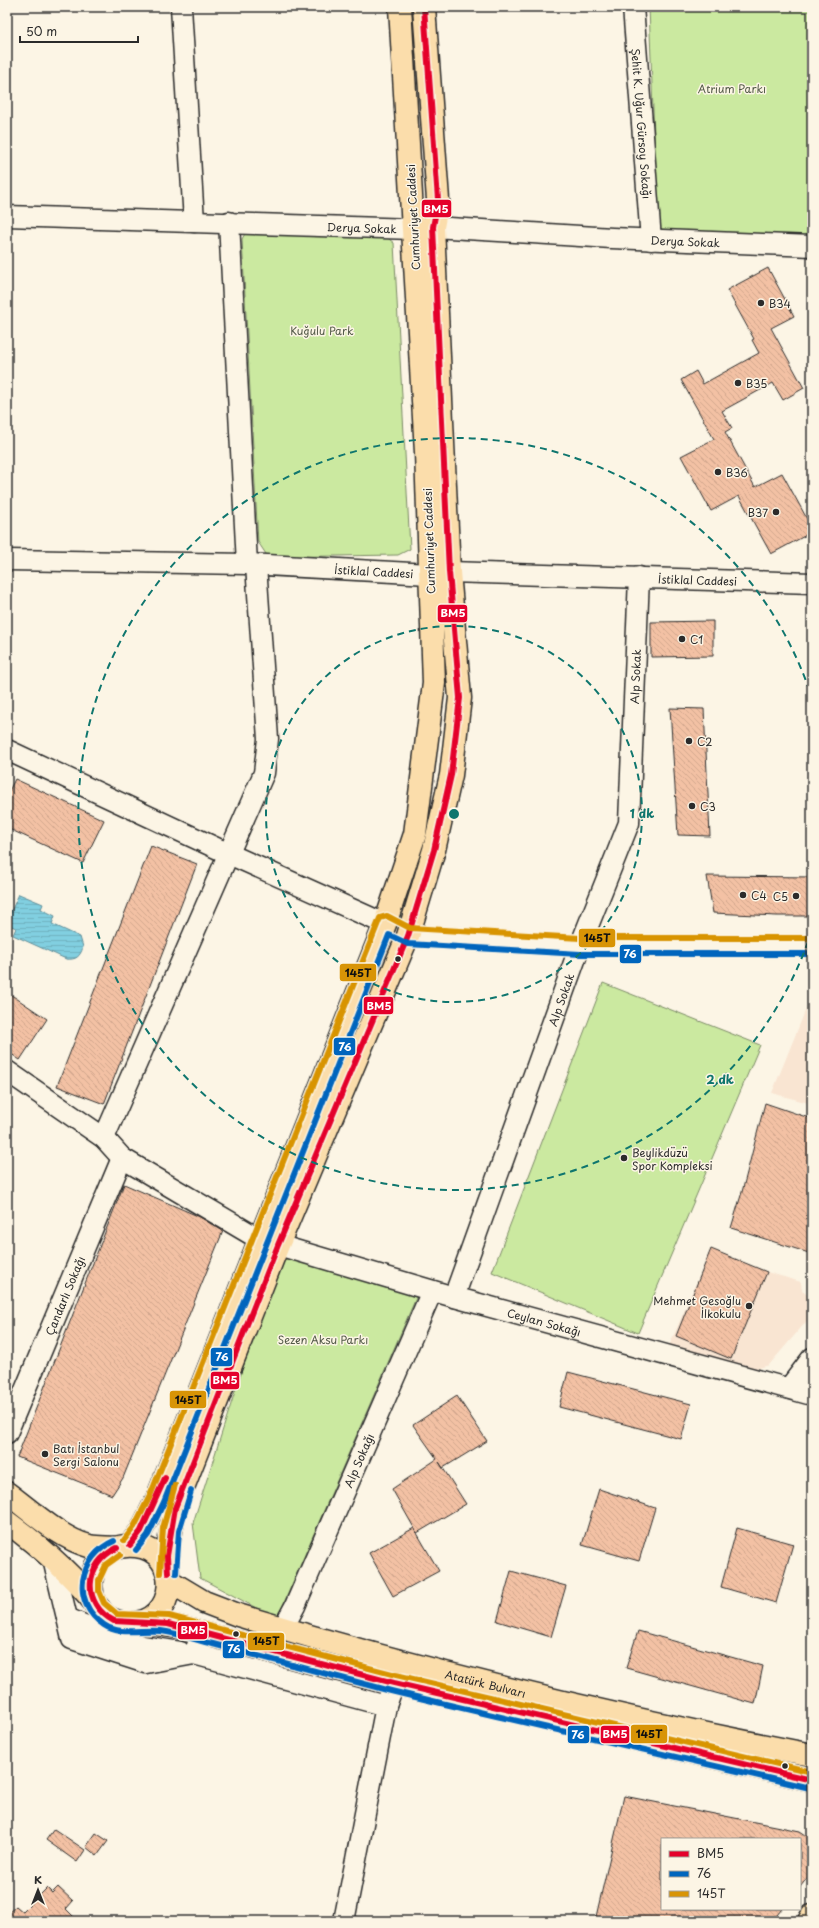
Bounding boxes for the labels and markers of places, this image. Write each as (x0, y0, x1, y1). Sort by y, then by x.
place label: B34 (769, 295, 791, 312)
marker: B34 (756, 298, 766, 308)
place label: B35 (746, 375, 767, 392)
marker: B35 (733, 378, 743, 388)
place label: B36 (726, 464, 748, 481)
marker: B36 (713, 467, 723, 477)
place label: B37 (748, 504, 768, 521)
marker: B37 (771, 507, 781, 517)
place label: C1 (690, 631, 703, 648)
marker: C1 (677, 634, 687, 644)
place label: C2 (697, 733, 712, 750)
marker: C2 (684, 736, 694, 746)
place label: C3 (700, 798, 716, 815)
marker: C3 (687, 801, 697, 811)
centre of rings (447, 807, 461, 821)
place label: C4 (751, 887, 767, 904)
place label: C5 (773, 888, 788, 905)
marker: C4 (738, 890, 748, 900)
marker: C5 (791, 891, 801, 901)
unlabelled marker (393, 954, 403, 964)
place label: Beylikdüzü Spor Kompleksi (632, 1144, 713, 1174)
marker: Beylikdüzü Spor Kompleksi (619, 1153, 629, 1163)
place label: Mehmet Gesoğlu İlkokulu (653, 1292, 741, 1322)
marker: Mehmet Gesoğlu İlkokulu (744, 1301, 754, 1311)
place label: Batı İstanbul Sergi Salonu (53, 1440, 119, 1470)
marker: Batı İstanbul Sergi Salonu (40, 1449, 50, 1459)
unlabelled marker (231, 1629, 241, 1639)
unlabelled marker (780, 1761, 790, 1771)

